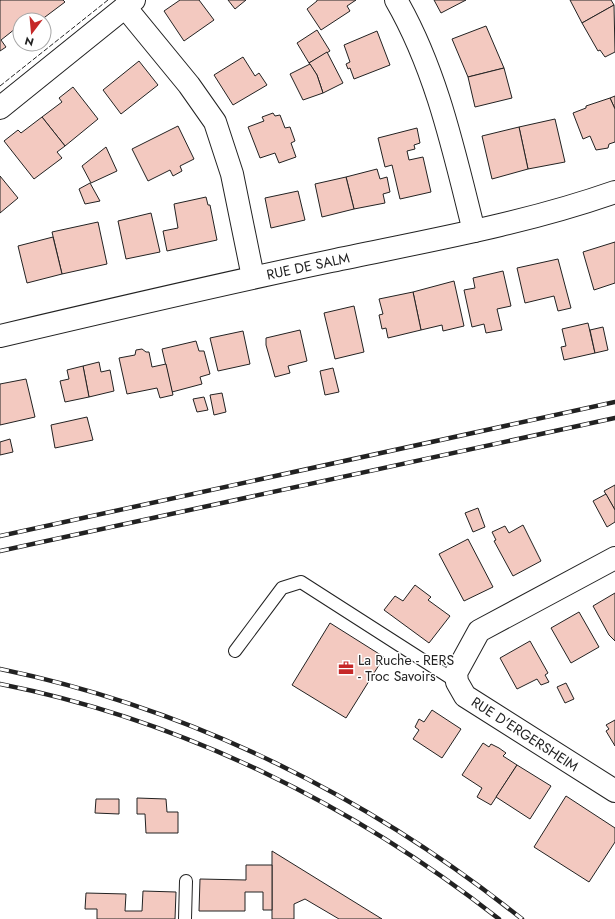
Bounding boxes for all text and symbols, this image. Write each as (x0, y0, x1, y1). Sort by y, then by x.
north arrow (12, 12, 52, 52)
text: N (23, 33, 36, 51)
street label: RUE DE SALM (265, 247, 351, 285)
place label: La Ruche - RERS - Troc Savoirs (358, 650, 454, 686)
office icon: La Ruche - RERS - Troc Savoirs (337, 659, 355, 677)
street label: RUE D'ERGERSHEIM (468, 692, 582, 776)

